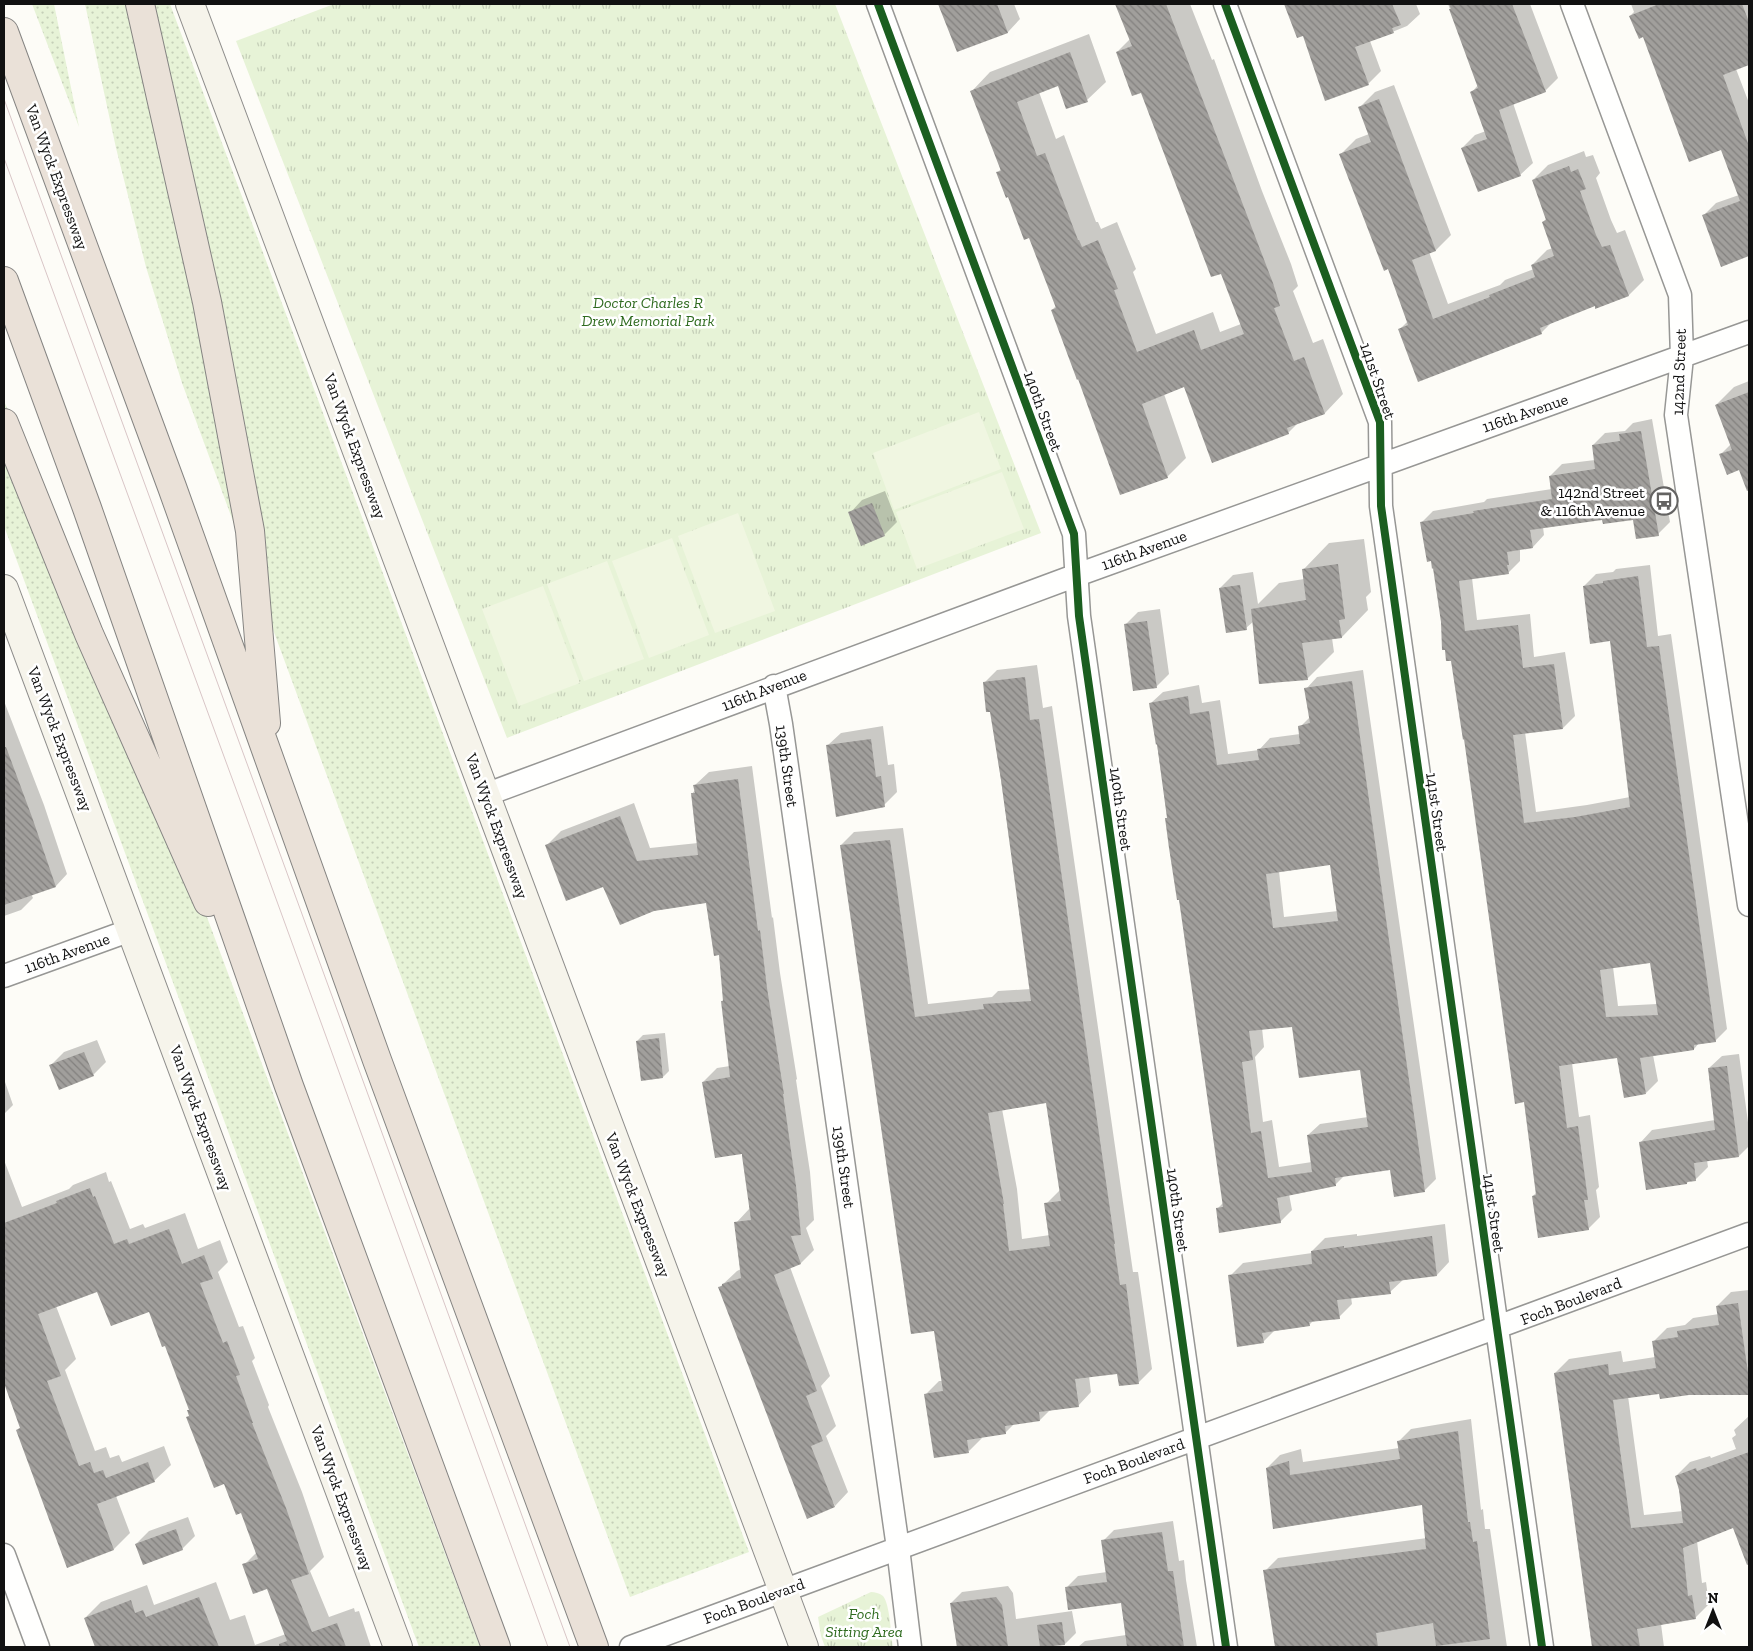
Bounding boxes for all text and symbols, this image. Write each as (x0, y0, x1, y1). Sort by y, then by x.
street label: Van Wyck Expressway (21, 101, 92, 253)
park label: Doctor Charles R Drew Memorial Park (581, 293, 715, 330)
street label: 142nd Street (1668, 328, 1690, 416)
street label: 141st Street (1356, 340, 1400, 422)
street label: 140th Street (1020, 368, 1066, 454)
street label: Van Wyck Expressway (319, 370, 390, 522)
street label: 116th Avenue (1480, 389, 1570, 437)
place label: 142nd Street & 116th Avenue (1540, 483, 1645, 520)
bus stop icon: 142nd Street & 116th Avenue (1649, 486, 1679, 516)
street label: 116th Avenue (1099, 526, 1189, 574)
street label: Van Wyck Expressway (23, 663, 97, 815)
street label: 116th Avenue (719, 665, 809, 715)
street label: 139th Street (772, 724, 802, 808)
street label: Van Wyck Expressway (461, 750, 532, 902)
street label: 140th Street (1106, 766, 1136, 852)
street label: 141st Street (1422, 771, 1452, 853)
street label: 116th Avenue (22, 929, 112, 977)
street label: Van Wyck Expressway (165, 1042, 236, 1194)
street label: 139th Street (829, 1125, 859, 1209)
street label: Van Wyck Expressway (601, 1129, 675, 1281)
street label: 140th Street (1163, 1167, 1193, 1253)
street label: 141st Street (1479, 1172, 1509, 1254)
street label: Foch Boulevard (1518, 1273, 1624, 1329)
street label: Van Wyck Expressway (306, 1422, 377, 1574)
street label: Foch Boulevard (1081, 1434, 1187, 1488)
street label: Foch Boulevard (701, 1574, 807, 1628)
north arrow (1688, 1586, 1738, 1636)
text: N (1708, 1590, 1719, 1607)
park label: Foch Sitting Area (825, 1604, 903, 1641)

